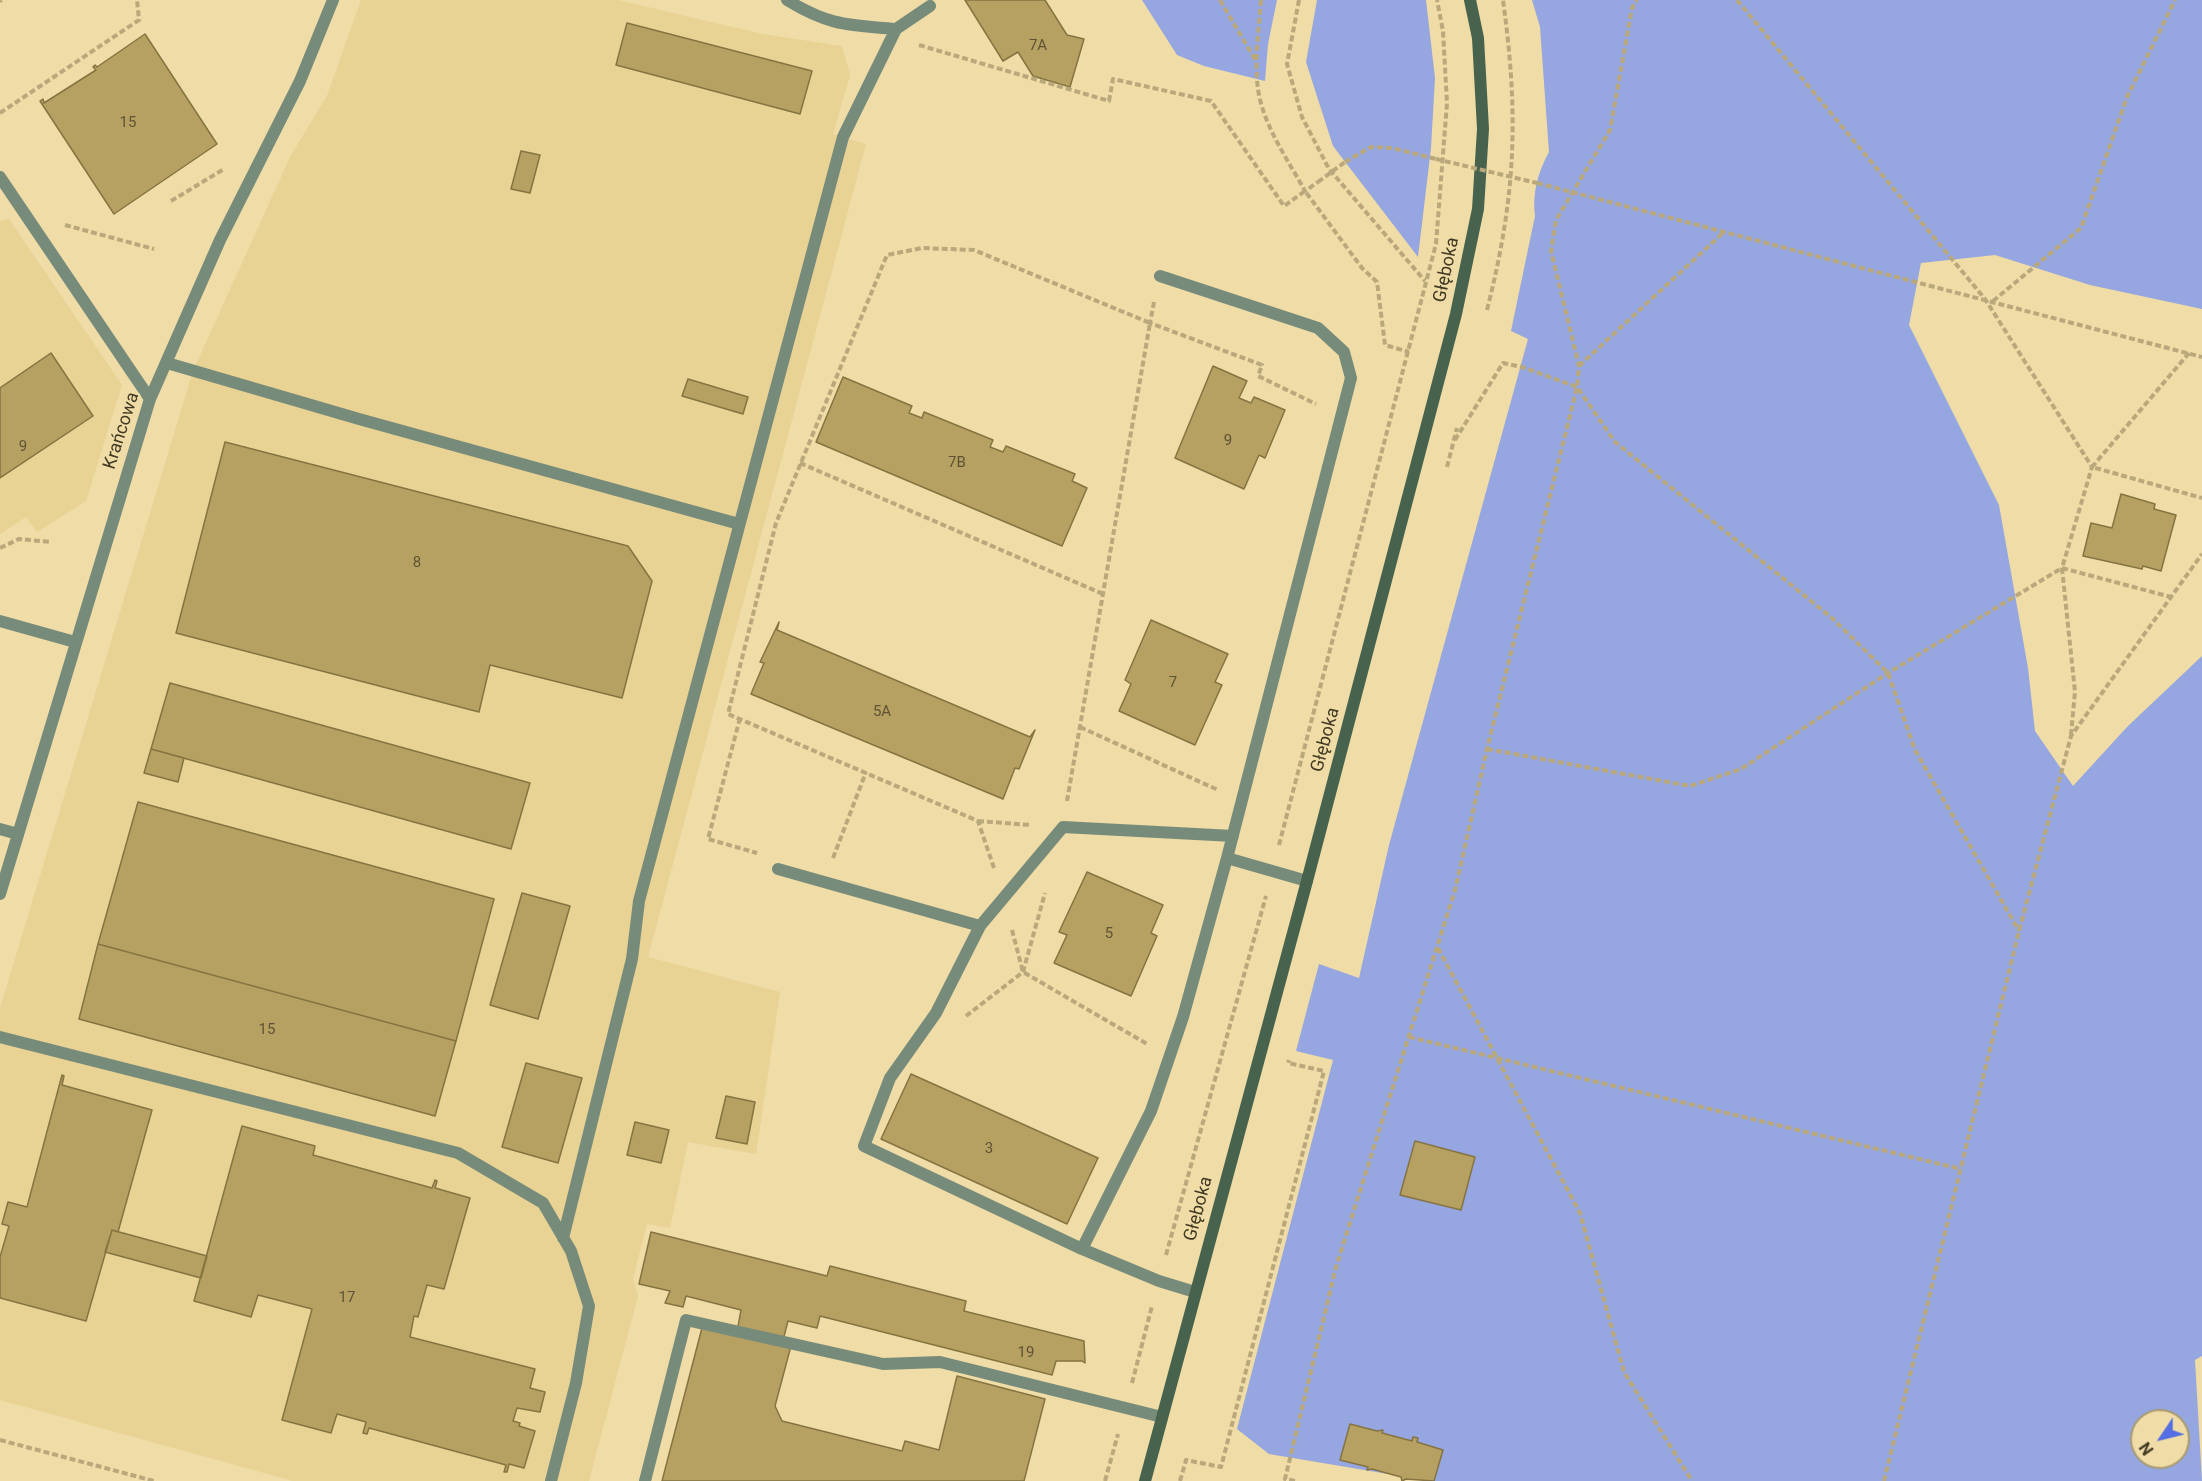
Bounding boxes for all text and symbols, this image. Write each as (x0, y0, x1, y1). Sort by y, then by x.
house number: 7A (1029, 37, 1047, 55)
house number: 15 (120, 114, 136, 132)
street label: Głęboka (1430, 235, 1464, 305)
street label: Krańcowa (99, 390, 145, 472)
house number: 9 (1224, 432, 1232, 450)
house number: 9 (19, 438, 27, 456)
house number: 7B (948, 454, 966, 472)
house number: 8 (413, 554, 421, 572)
house number: 7 (1169, 674, 1177, 692)
house number: 5A (873, 703, 891, 721)
street label: Głęboka (1307, 705, 1345, 775)
house number: 5 (1105, 925, 1113, 943)
house number: 15 (259, 1021, 275, 1039)
house number: 3 (985, 1140, 993, 1158)
street label: Głęboka (1180, 1174, 1218, 1244)
house number: 17 (339, 1289, 355, 1307)
house number: 19 (1018, 1344, 1034, 1362)
north arrow (2130, 1409, 2190, 1469)
text: N (2135, 1438, 2158, 1459)

